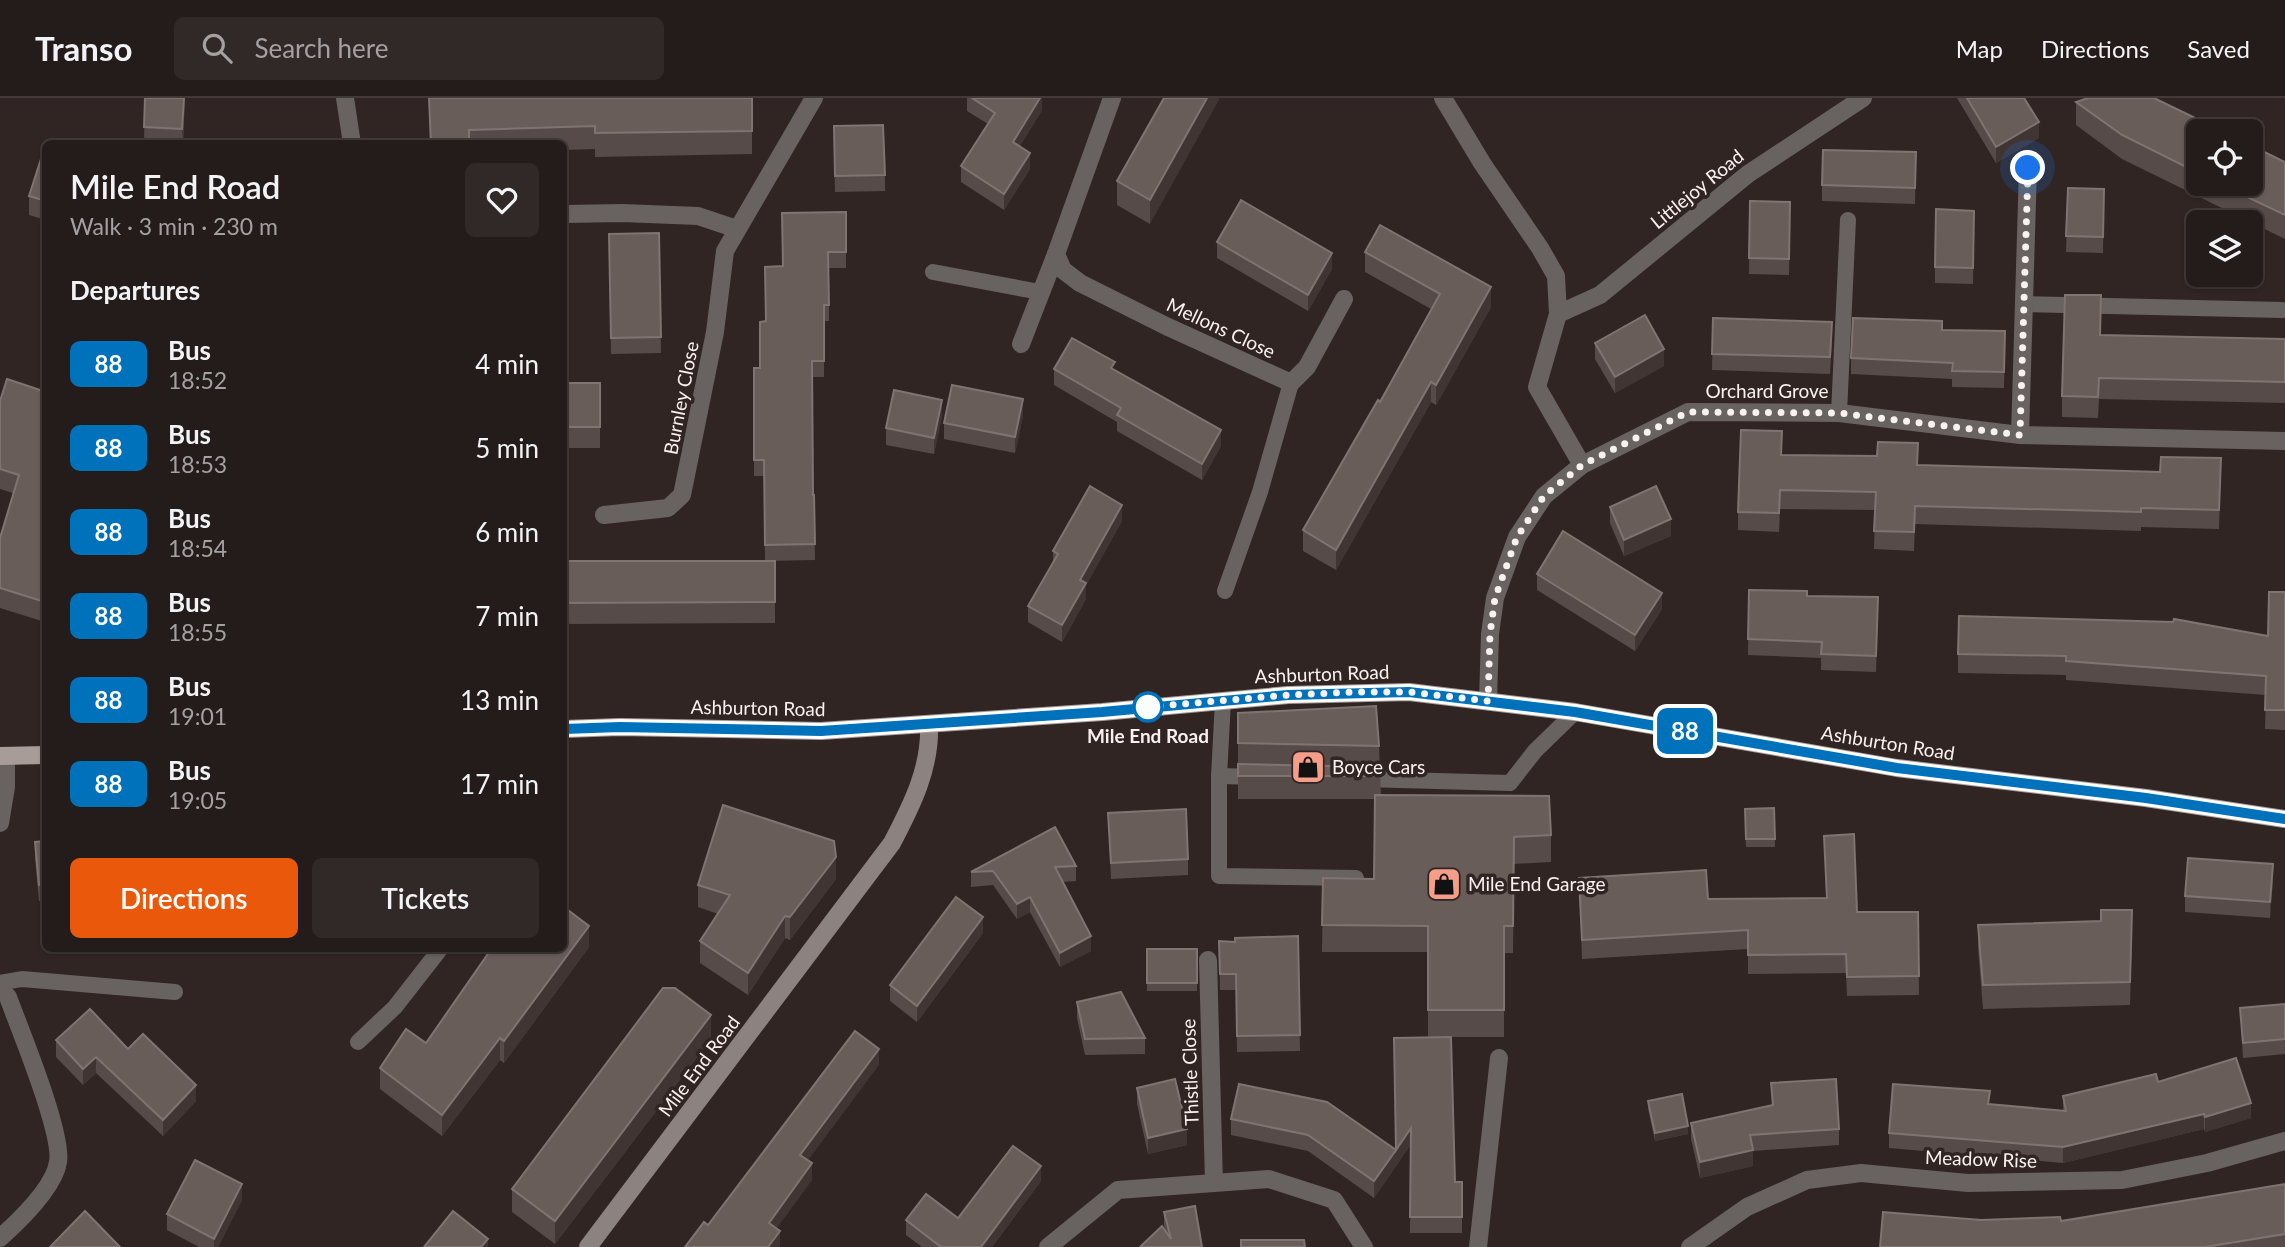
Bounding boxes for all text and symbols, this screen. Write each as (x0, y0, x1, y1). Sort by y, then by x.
search box (174, 17, 664, 80)
text: Transo (35, 28, 132, 68)
icon: search (198, 29, 236, 67)
text: Search here (254, 32, 388, 64)
text: Map (1956, 34, 2003, 63)
text: Directions (2041, 34, 2149, 63)
text: Saved (2187, 34, 2250, 63)
map controls (2186, 119, 2263, 287)
button: locate (2186, 119, 2263, 196)
street label: Littlejoy Road (1645, 144, 1748, 233)
your location (2010, 150, 2045, 185)
button: heart (465, 163, 539, 237)
text: Mile End Road (70, 166, 280, 206)
button: layers (2186, 210, 2263, 287)
text: Walk · 3 min · 230 m (70, 212, 278, 240)
text: Departures (70, 274, 200, 306)
street label: Mellons Close (1163, 292, 1279, 363)
text: Bus (168, 334, 211, 366)
street label: Burnley Close (658, 339, 703, 456)
text: 4 min (475, 348, 539, 380)
text: 88 (95, 349, 122, 378)
text: 18:52 (168, 366, 227, 394)
street label: Orchard Grove (1705, 379, 1829, 402)
text: Bus (168, 418, 211, 450)
text: 5 min (475, 432, 539, 464)
text: 88 (95, 433, 122, 462)
text: 18:53 (168, 450, 227, 478)
text: Bus (168, 502, 211, 534)
text: 6 min (475, 516, 539, 548)
text: 88 (95, 517, 122, 546)
text: 18:54 (168, 534, 227, 562)
text: Bus (168, 586, 211, 618)
text: 7 min (475, 600, 539, 632)
text: 88 (95, 601, 122, 630)
text: 18:55 (168, 618, 227, 646)
street label: Ashburton Road (1254, 660, 1390, 687)
text: Bus (168, 670, 211, 702)
text: 13 min (460, 684, 539, 716)
text: 88 (95, 685, 122, 714)
marker: Mile End Road (1133, 692, 1163, 722)
street label: Ashburton Road (690, 695, 826, 720)
text: 19:01 (168, 702, 227, 730)
line badge: 88 (1654, 708, 1716, 754)
text: 88 (1671, 716, 1699, 745)
street label: Ashburton Road (1820, 721, 1957, 764)
place label: Mile End Road (1087, 724, 1209, 747)
shop icon: Boyce Cars (1289, 748, 1327, 786)
text: Bus (168, 754, 211, 786)
place label: Boyce Cars (1332, 755, 1425, 778)
text: 17 min (460, 768, 539, 800)
text: 88 (95, 769, 122, 798)
text: 19:05 (168, 786, 227, 814)
button: Directions (70, 858, 298, 938)
button: Tickets (312, 858, 539, 938)
shop icon: Mile End Garage (1425, 865, 1463, 903)
place label: Mile End Garage (1468, 872, 1606, 895)
street label: Mile End Road (653, 1011, 744, 1121)
street label: Thistle Close (1176, 1018, 1203, 1126)
street label: Meadow Rise (1925, 1145, 2037, 1172)

